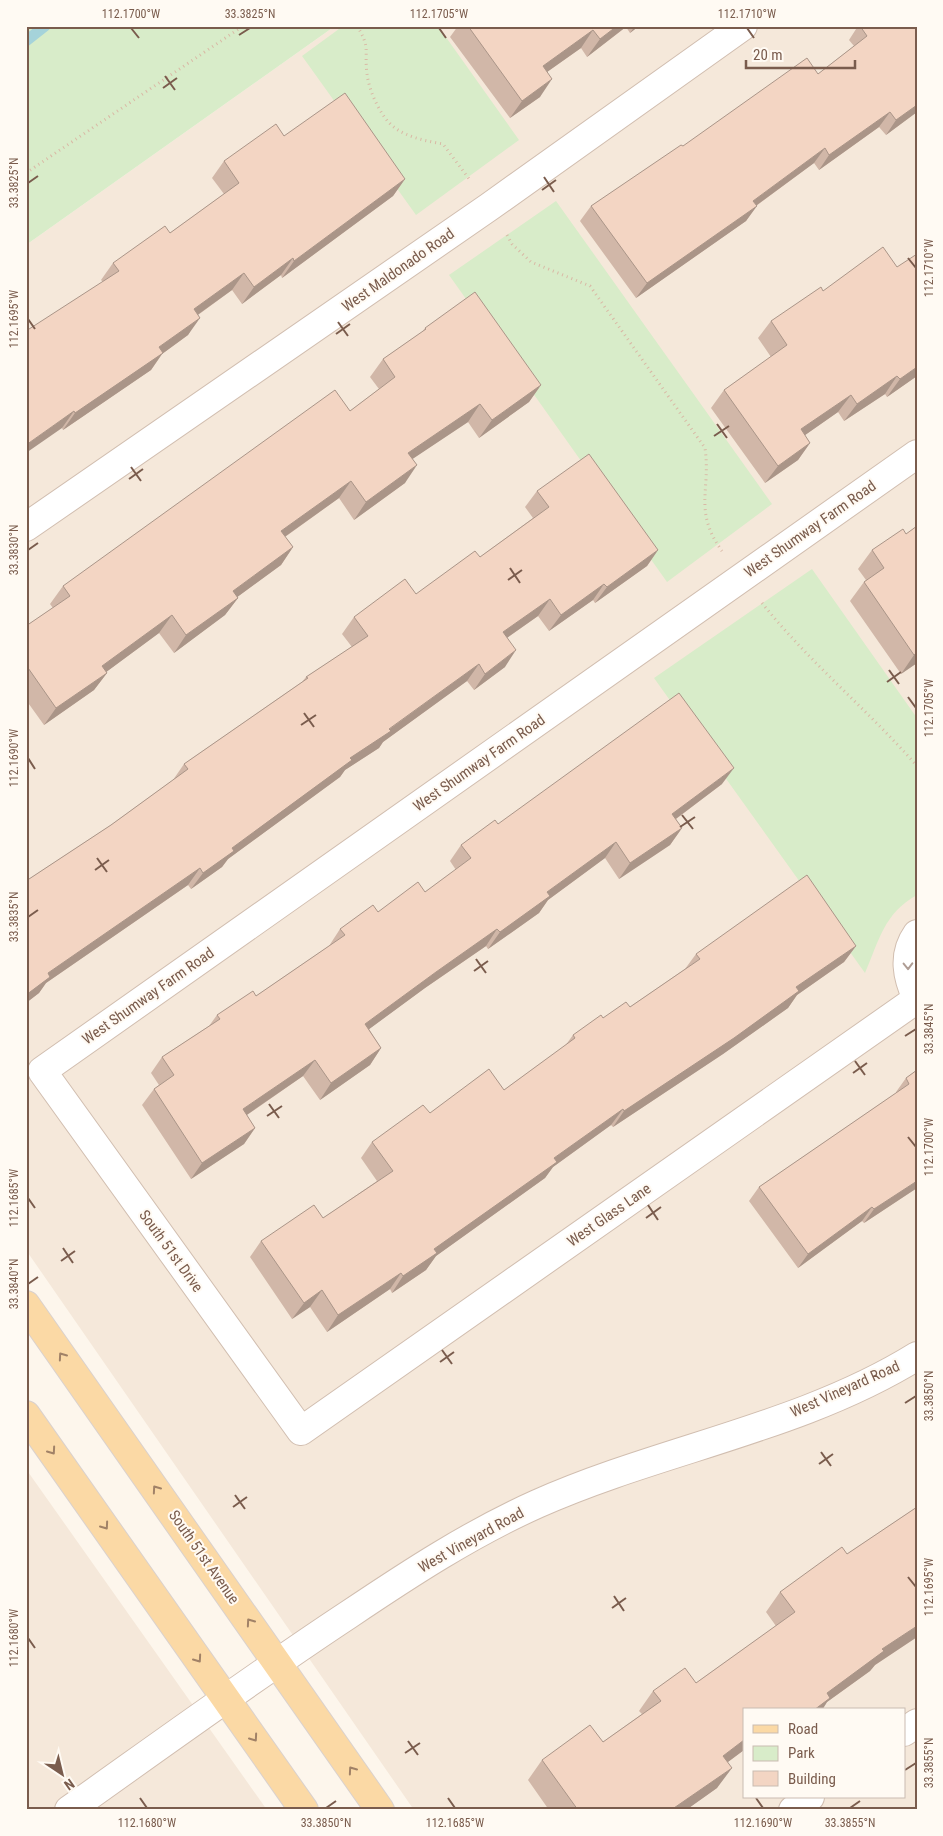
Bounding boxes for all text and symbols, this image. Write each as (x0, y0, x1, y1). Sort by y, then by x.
text: 112.1700°W (102, 7, 160, 21)
text: 33.3825°N (225, 7, 275, 21)
text: 112.1705°W (410, 7, 468, 21)
text: 112.1710°W (718, 7, 776, 21)
scale bar (746, 38, 854, 70)
text: 20 m (753, 46, 783, 64)
text: 33.3825°N (7, 158, 21, 208)
street label: West Maldonado Road (338, 225, 458, 315)
text: 112.1710°W (922, 239, 936, 297)
text: 112.1695°W (7, 290, 21, 348)
street label: West Shumway Farm Road (741, 477, 879, 581)
text: 33.3830°N (7, 525, 21, 575)
text: 112.1705°W (922, 679, 936, 737)
street label: West Shumway Farm Road (410, 711, 548, 815)
text: 112.1690°W (7, 729, 21, 787)
text: 33.3835°N (7, 892, 21, 942)
street label: West Shumway Farm Road (79, 944, 217, 1048)
one-way arrow (903, 963, 913, 971)
text: 33.3845°N (922, 1004, 936, 1054)
text: 112.1700°W (922, 1118, 936, 1176)
text: 112.1685°W (7, 1169, 21, 1227)
street label: West Glass Lane (564, 1179, 654, 1251)
street label: South 51st Drive (135, 1206, 207, 1296)
text: 33.3840°N (7, 1259, 21, 1309)
one-way arrow (59, 1353, 68, 1362)
street label: West Vineyard Road (788, 1357, 902, 1421)
text: 33.3850°N (922, 1371, 936, 1421)
one-way arrow (45, 1445, 55, 1454)
one-way arrow (153, 1485, 162, 1495)
street label: West Vineyard Road (415, 1504, 527, 1576)
street label: South 51st Avenue (165, 1507, 243, 1607)
one-way arrow (99, 1520, 108, 1530)
text: 112.1695°W (922, 1558, 936, 1616)
text: 112.1680°W (7, 1609, 21, 1667)
one-way arrow (247, 1618, 256, 1628)
one-way arrow (192, 1653, 201, 1663)
legend (743, 1708, 906, 1798)
text: Road (788, 1720, 818, 1738)
one-way arrow (248, 1732, 257, 1742)
text: 33.3855°N (922, 1738, 936, 1788)
text: Park (788, 1744, 815, 1762)
north arrow (38, 1748, 88, 1798)
one-way arrow (349, 1766, 358, 1775)
text: Building (788, 1770, 836, 1788)
text: N (61, 1776, 78, 1794)
text: 112.1680°W (118, 1816, 176, 1830)
text: 33.3850°N (301, 1816, 351, 1830)
text: 112.1685°W (426, 1816, 484, 1830)
text: 112.1690°W (734, 1816, 792, 1830)
text: 33.3855°N (825, 1816, 875, 1830)

